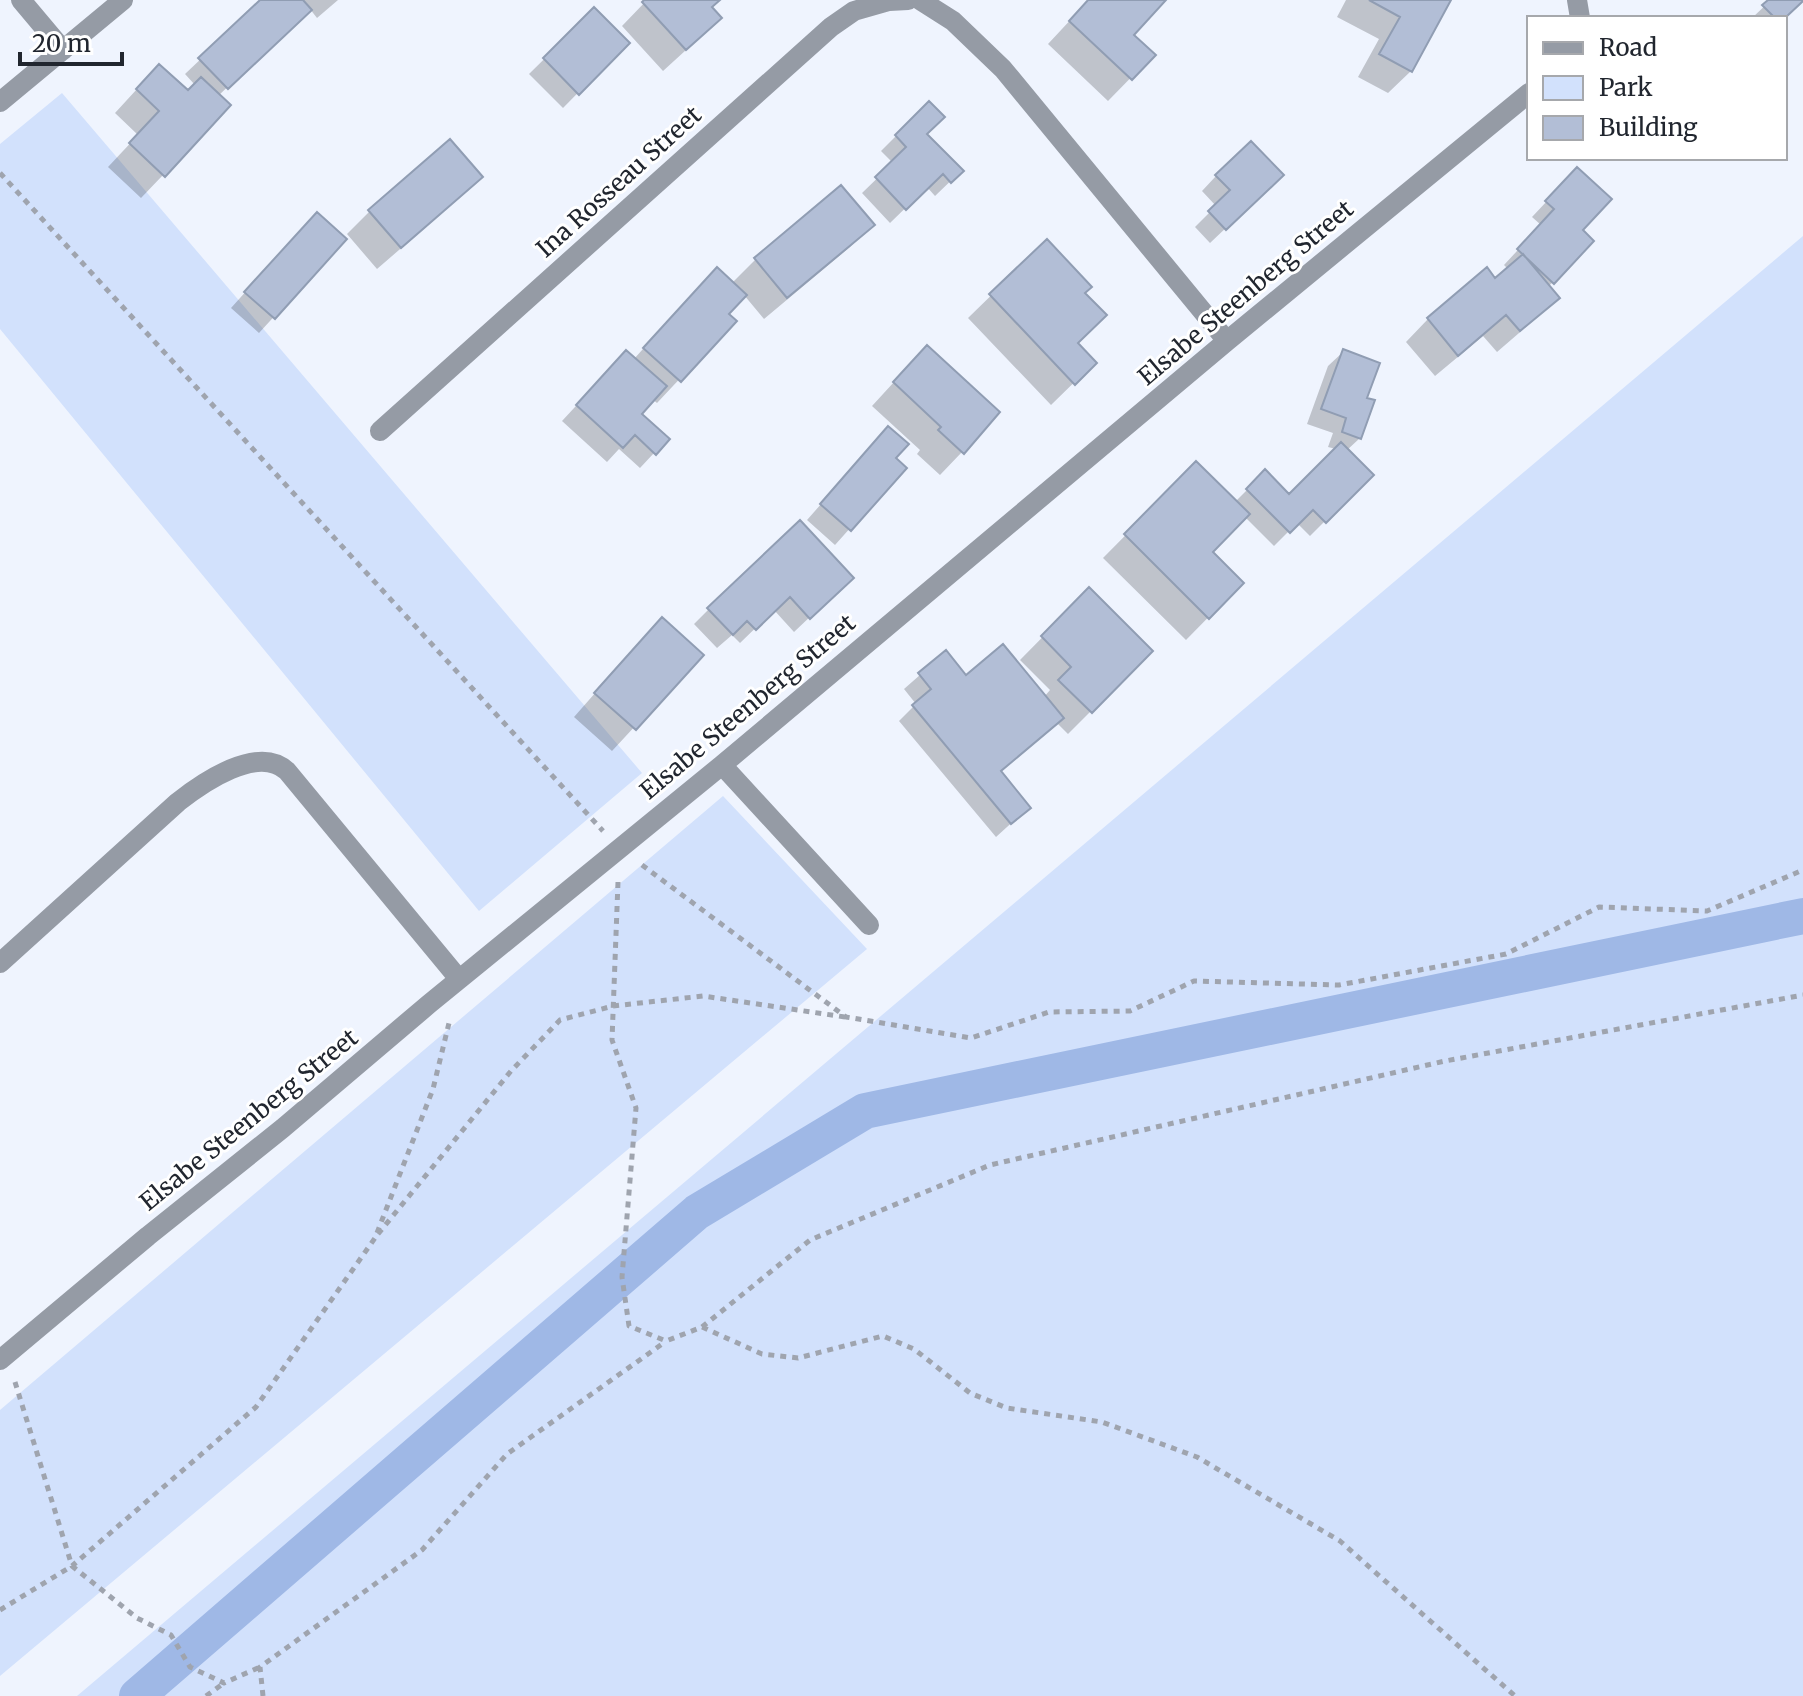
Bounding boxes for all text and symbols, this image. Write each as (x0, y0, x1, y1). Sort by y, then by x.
scale bar (20, 16, 122, 66)
legend (1527, 16, 1787, 160)
text: 20 m (32, 28, 91, 59)
text: Road (1599, 32, 1657, 63)
text: Park (1599, 72, 1653, 103)
street label: Ina Rosseau Street (530, 99, 708, 264)
text: Building (1599, 112, 1698, 143)
street label: Elsabe Steenberg Street (1132, 193, 1360, 392)
street label: Elsabe Steenberg Street (634, 607, 862, 806)
street label: Elsabe Steenberg Street (133, 1022, 365, 1217)

